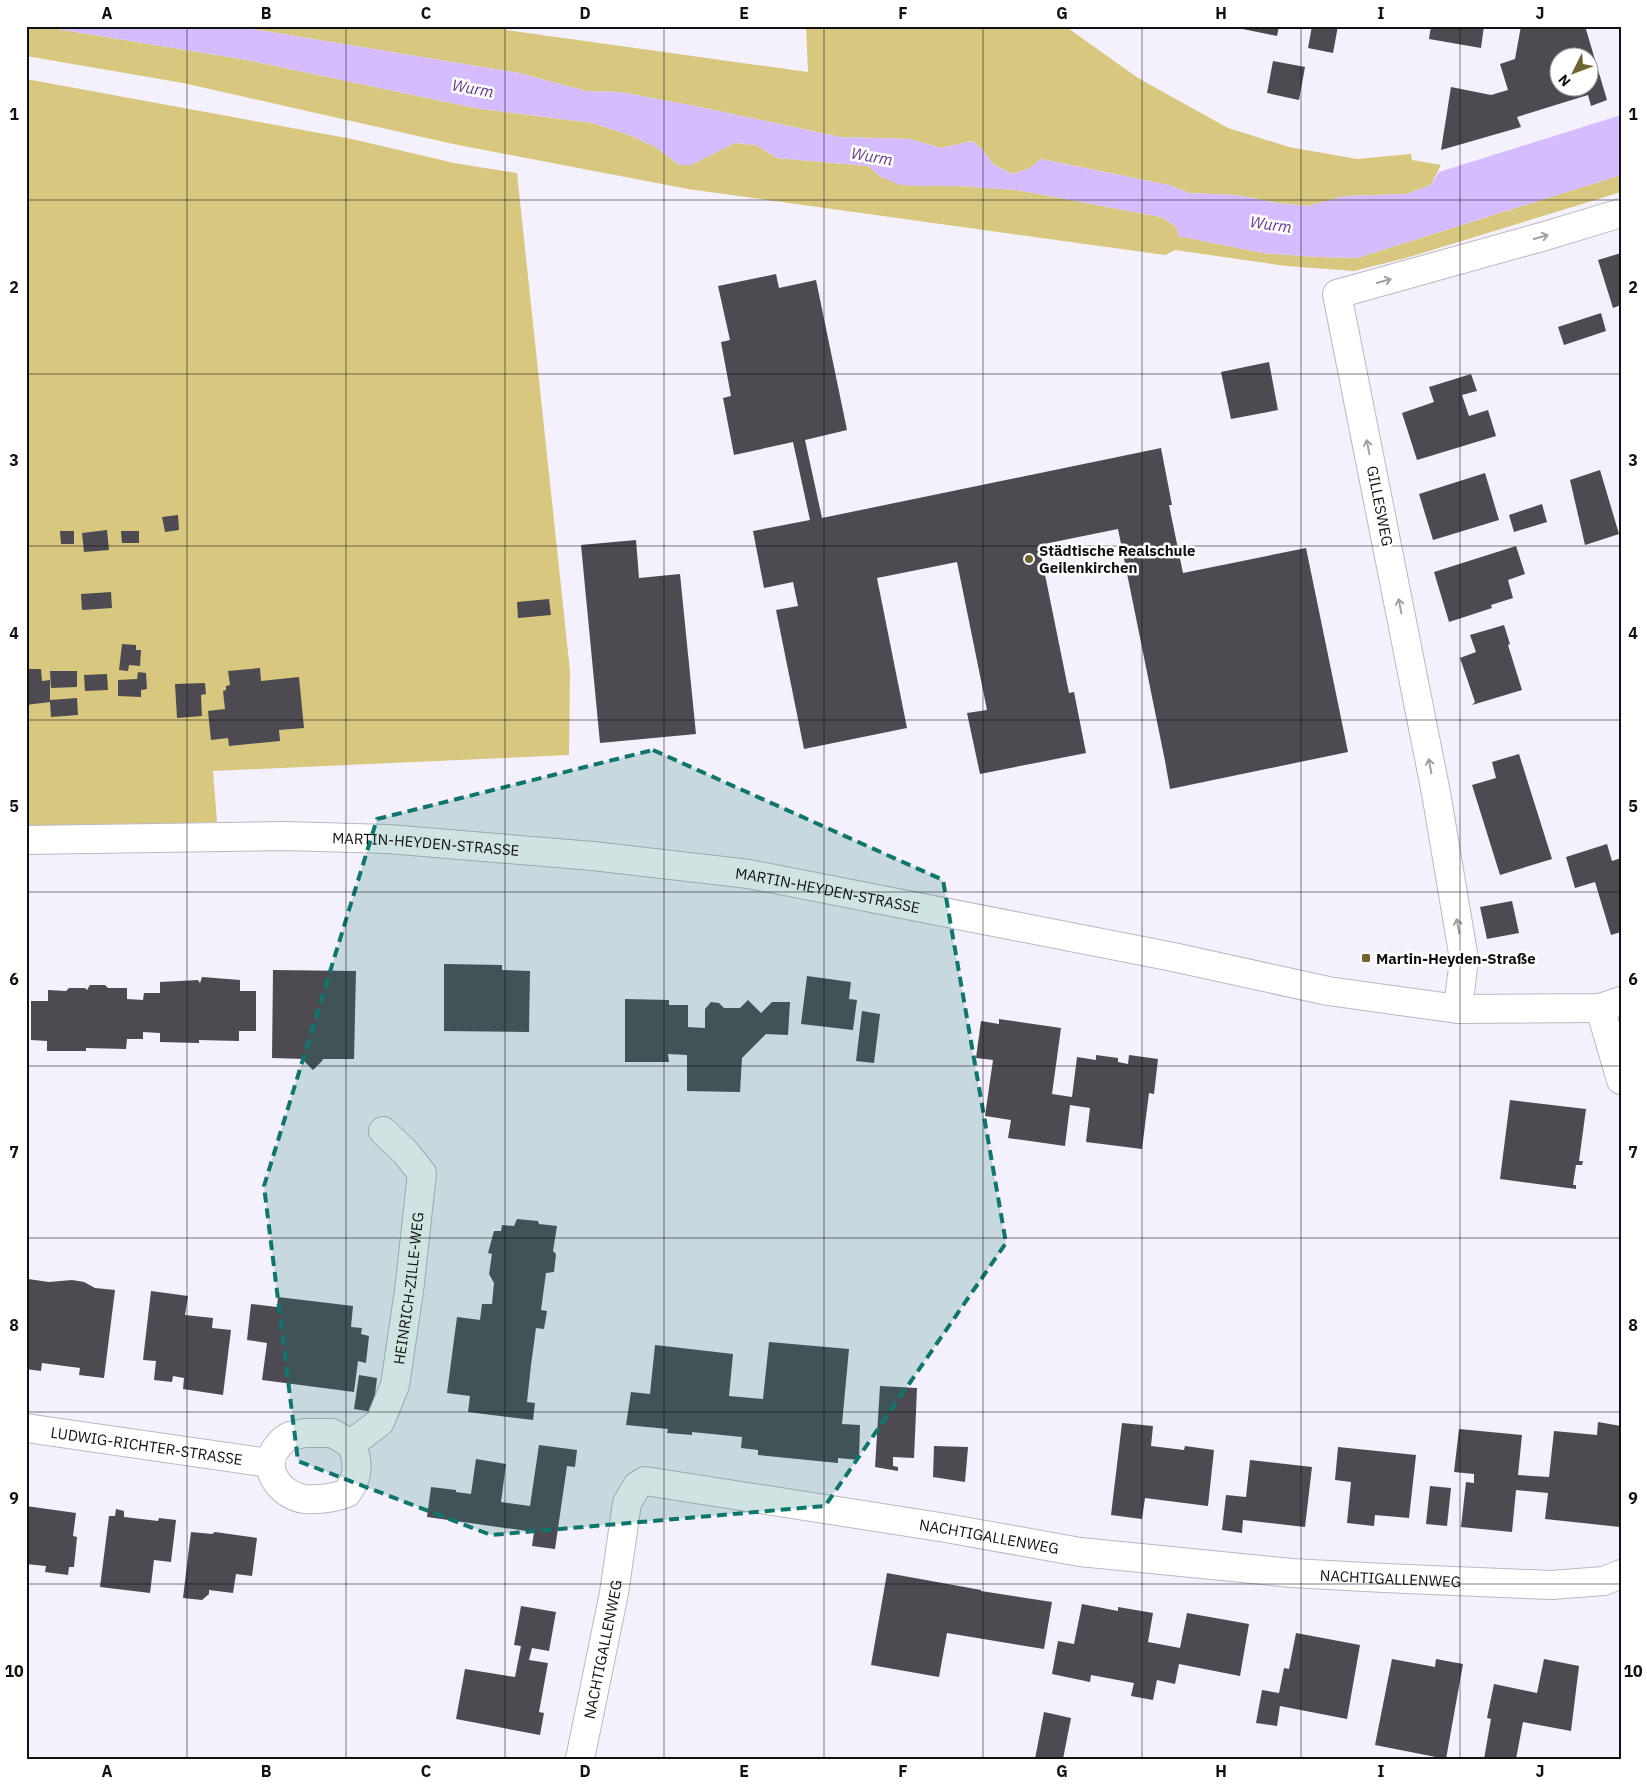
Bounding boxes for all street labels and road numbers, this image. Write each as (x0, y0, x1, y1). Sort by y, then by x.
street label: GILLESWEG (1363, 464, 1397, 548)
street label: MARTIN-HEYDEN-STRASSE (332, 828, 520, 859)
street label: MARTIN-HEYDEN-STRASSE (734, 863, 922, 917)
street label: HEINRICH-ZILLE-WEG (389, 1211, 427, 1366)
street label: LUDWIG-RICHTER-STRASSE (50, 1422, 244, 1469)
street label: NACHTIGALLENWEG (918, 1514, 1060, 1558)
street label: NACHTIGALLENWEG (1319, 1565, 1462, 1591)
street label: NACHTIGALLENWEG (579, 1578, 625, 1720)

